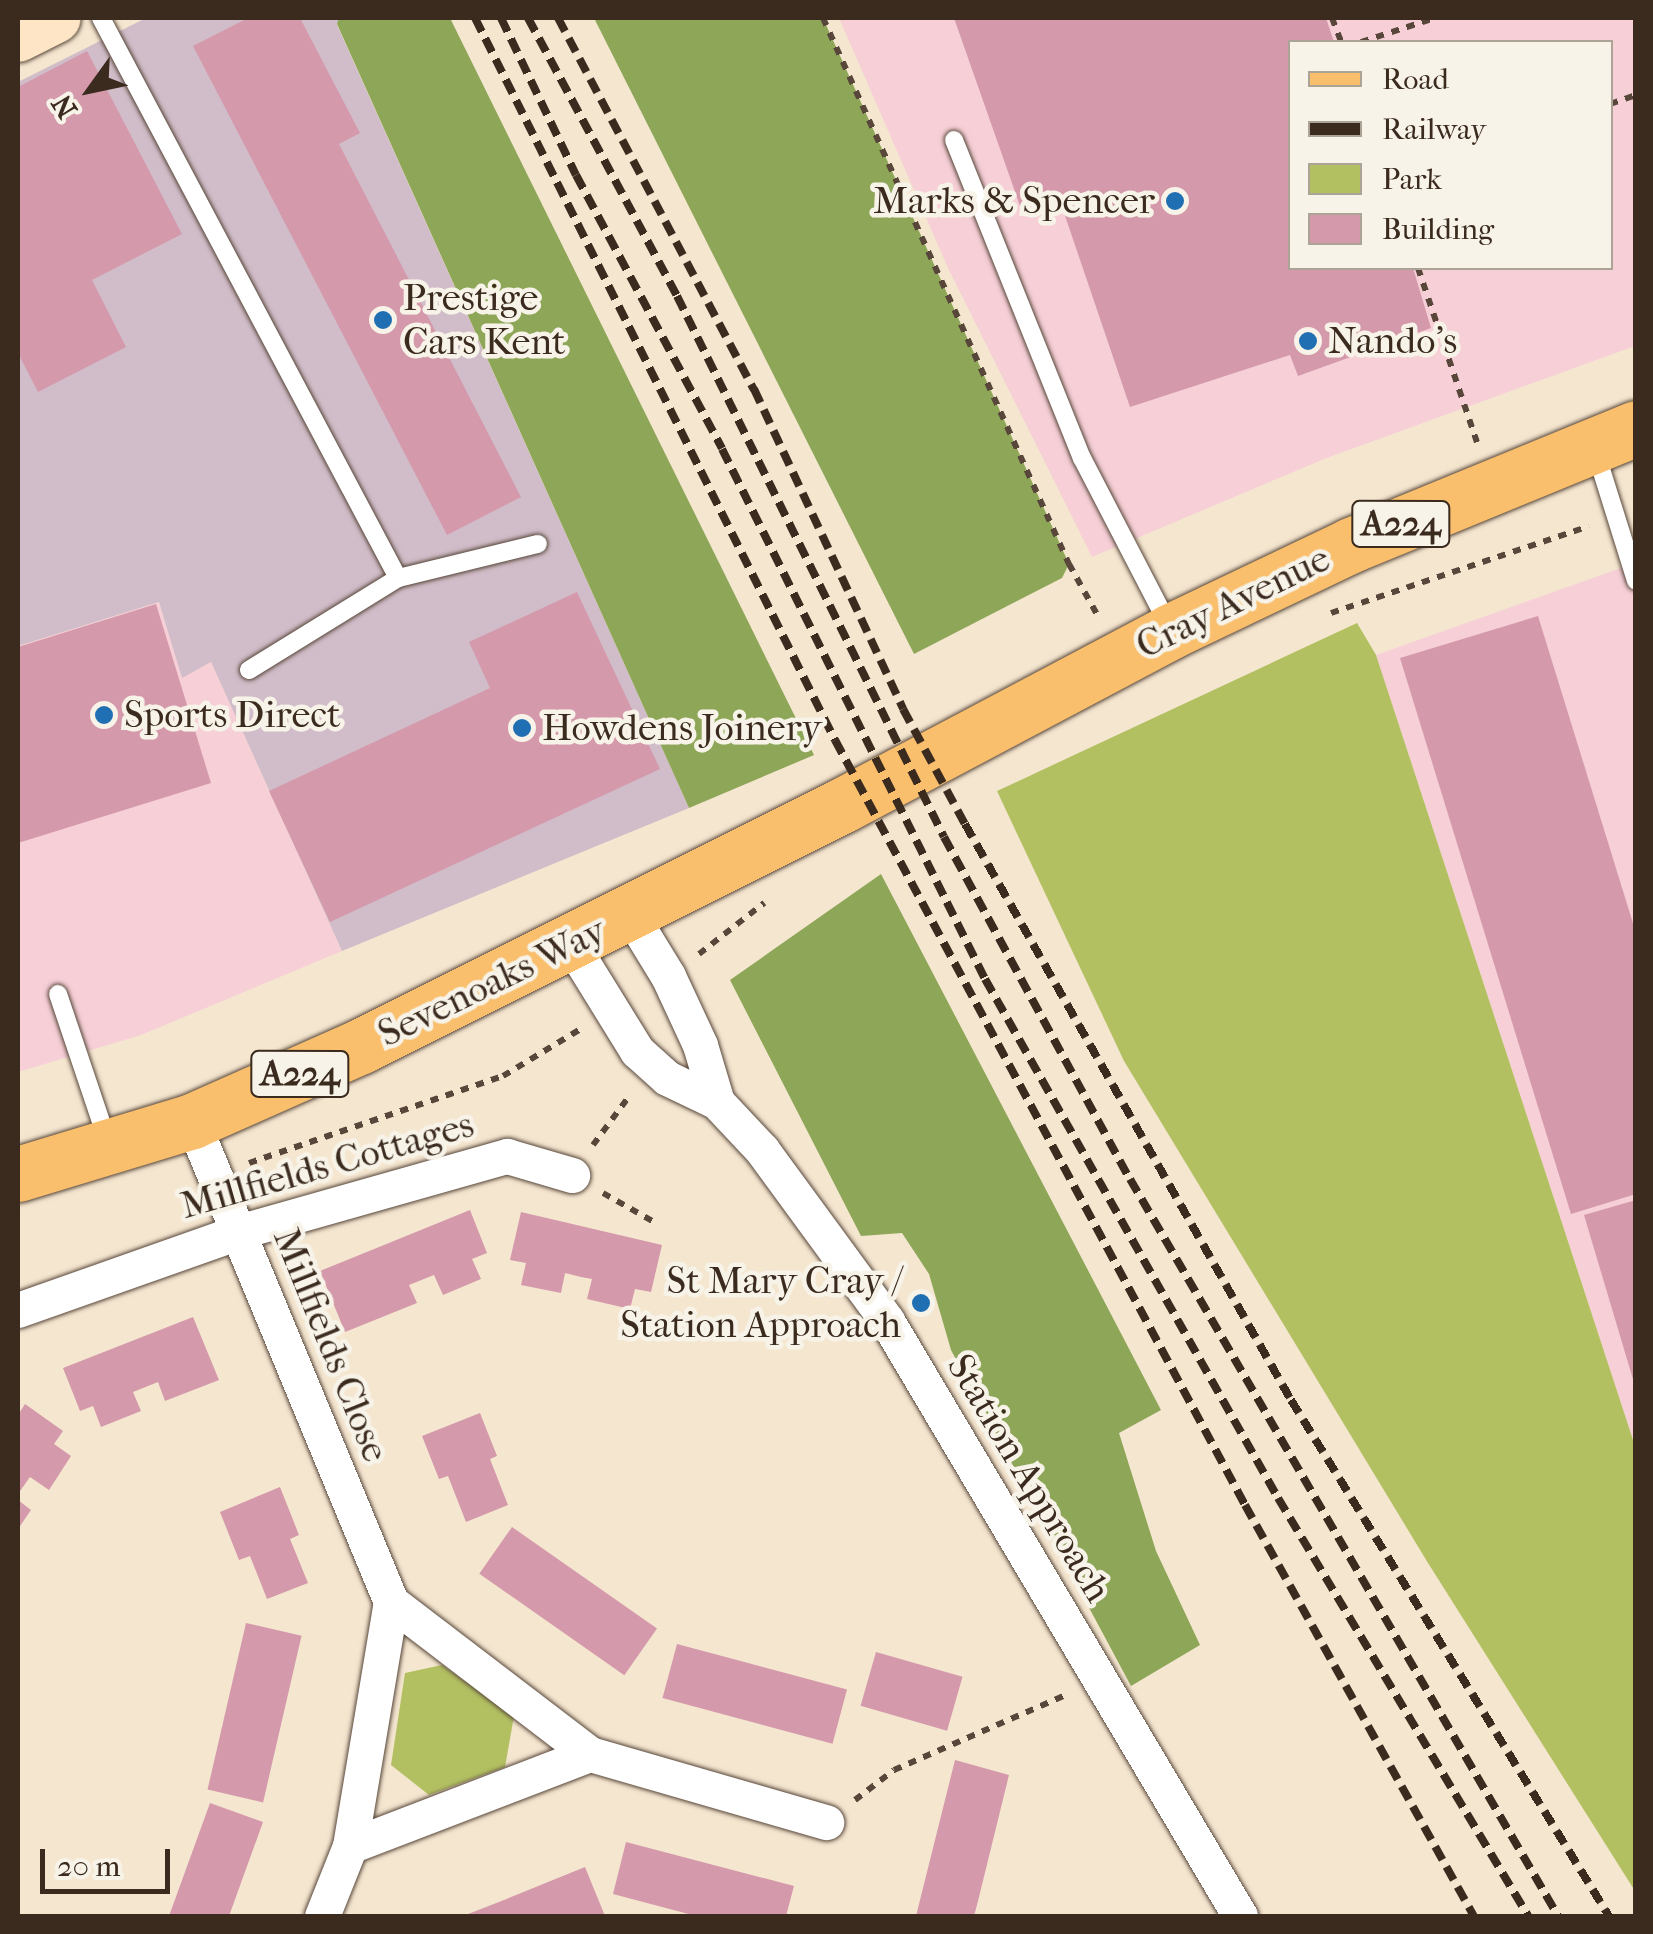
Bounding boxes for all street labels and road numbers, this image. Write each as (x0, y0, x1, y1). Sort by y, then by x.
road number: A224 (1351, 494, 1451, 554)
street label: Cray Avenue (1129, 536, 1337, 668)
street label: Sevenoaks Way (371, 907, 613, 1057)
road number: A224 (250, 1044, 350, 1104)
street label: Millfields Cottages (175, 1101, 479, 1229)
street label: Millfields Close (263, 1222, 399, 1468)
street label: Station Approach (937, 1346, 1121, 1610)

